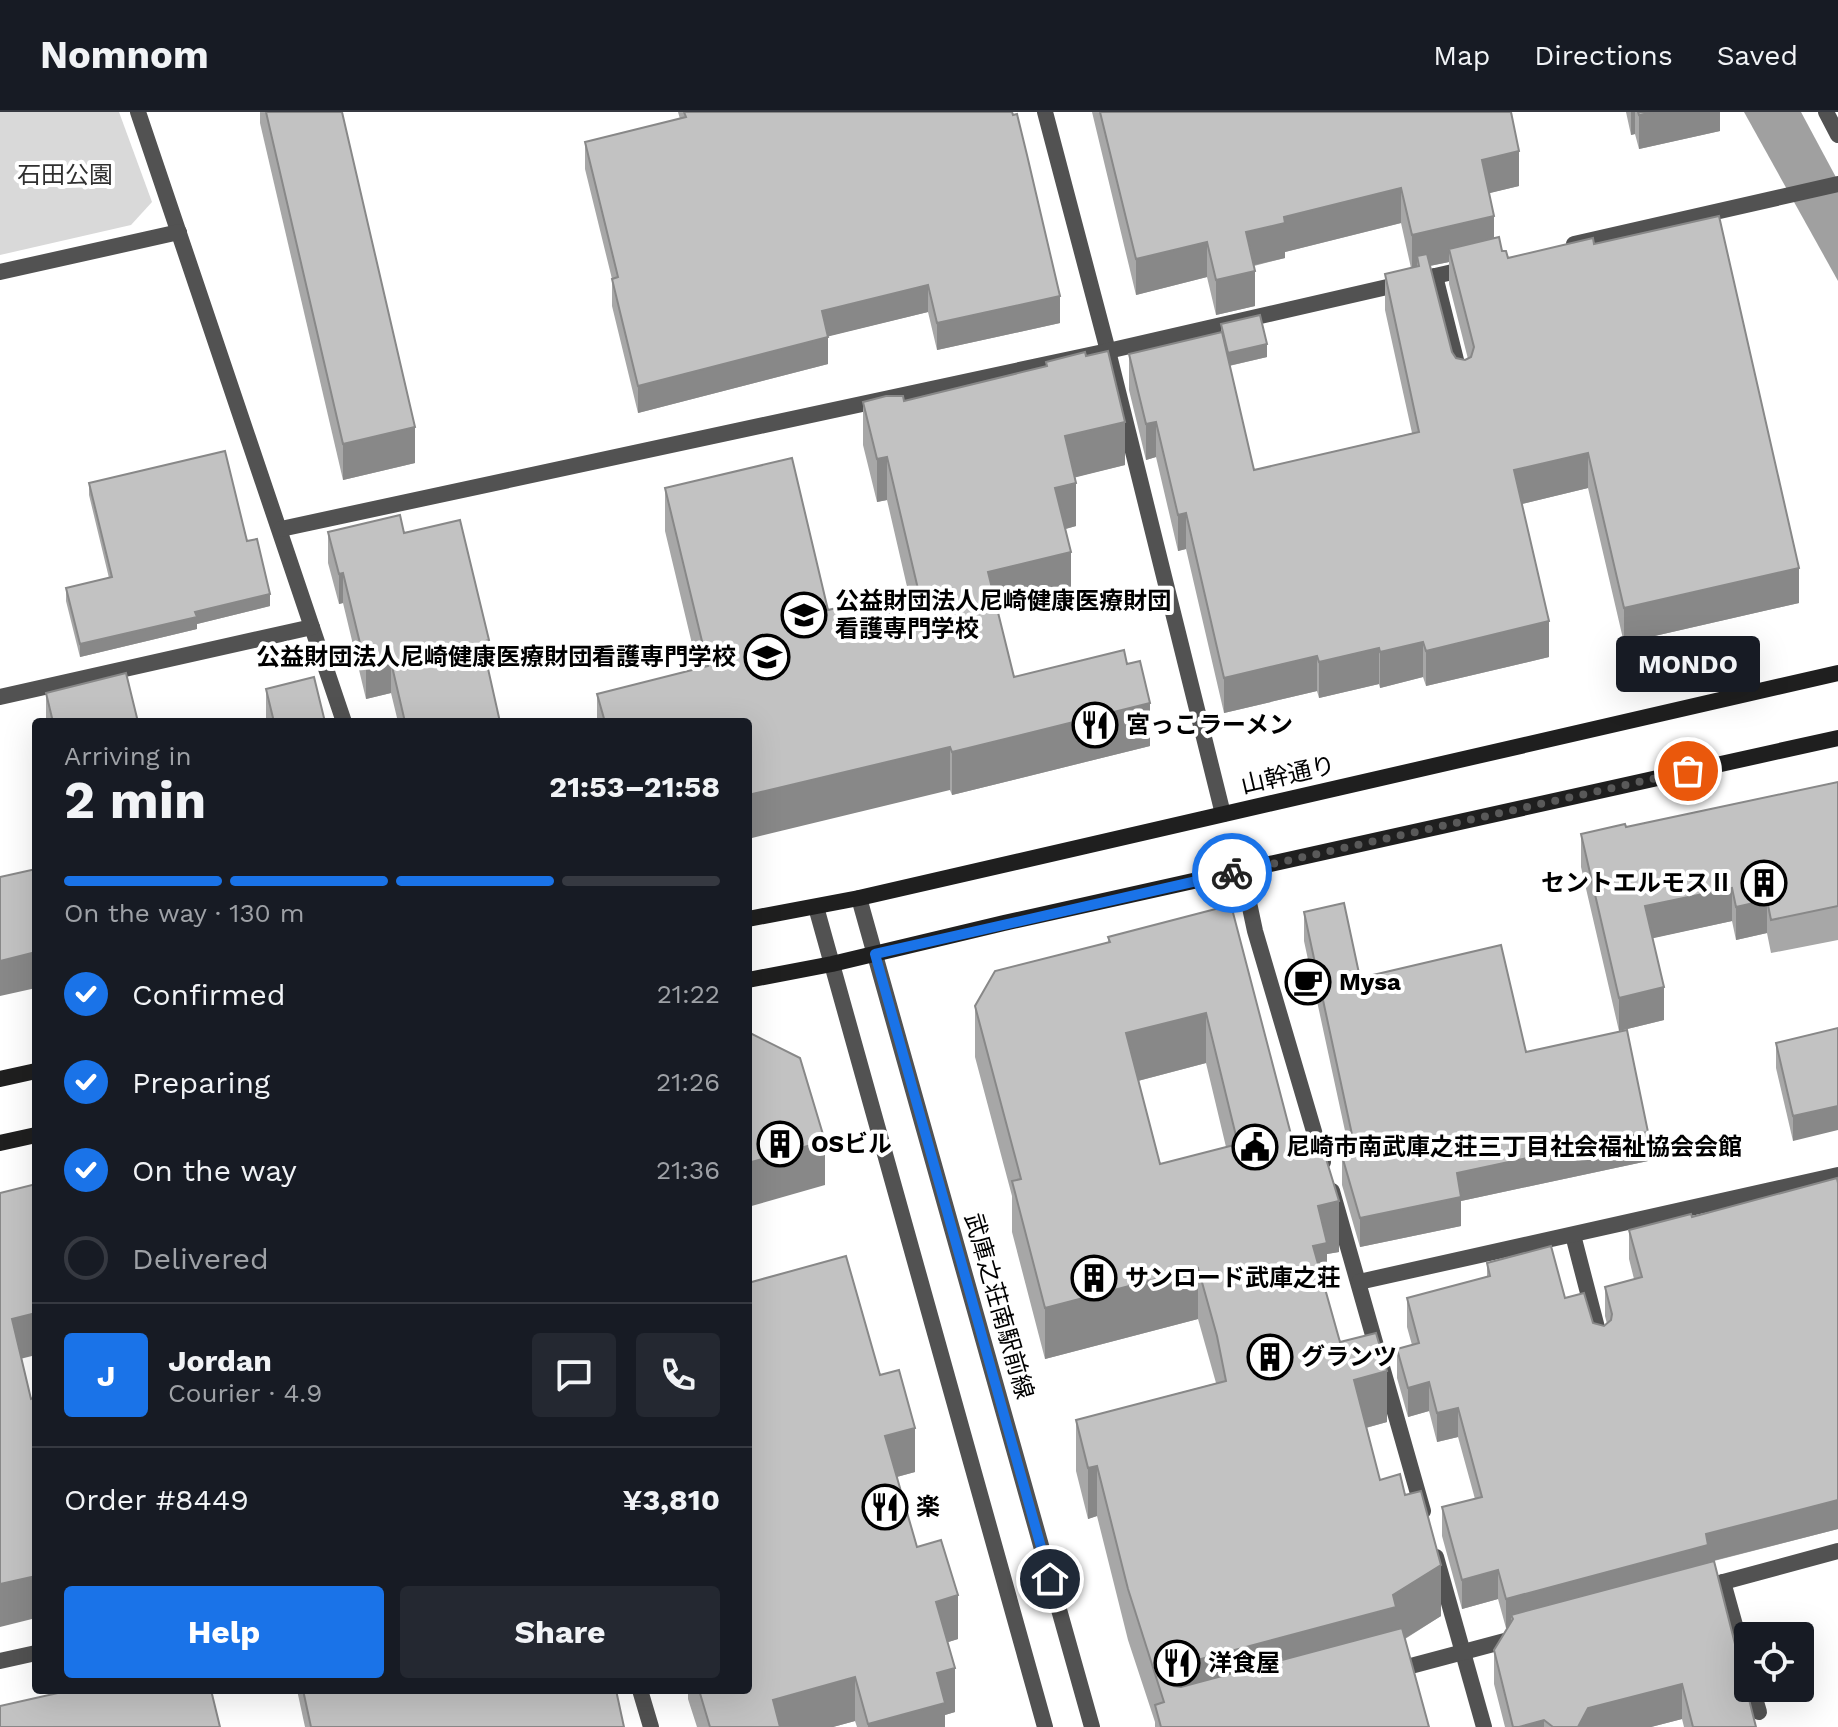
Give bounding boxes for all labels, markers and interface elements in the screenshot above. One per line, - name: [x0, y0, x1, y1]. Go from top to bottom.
- text: Nomnom: [40, 33, 209, 77]
- text: Map: [1433, 39, 1490, 72]
- text: Directions: [1534, 39, 1673, 72]
- text: Saved: [1717, 39, 1798, 72]
- park label: 石田公園: [17, 161, 113, 189]
- place label: 公益財団法人尼崎健康医療財団 看護専門学校: [835, 587, 1171, 643]
- school or university icon: 公益財団法人尼崎健康医療財団 看護専門学校: [780, 591, 828, 639]
- school or university icon: 公益財団法人尼崎健康医療財団看護専門学校: [743, 633, 791, 681]
- callout: MONDO: [1616, 635, 1760, 691]
- place label: 公益財団法人尼崎健康医療財団看護専門学校: [256, 643, 736, 671]
- text: MONDO: [1638, 649, 1738, 679]
- restaurant icon: 宮っこラーメン: [1071, 701, 1119, 749]
- place label: 宮っこラーメン: [1126, 711, 1293, 739]
- pin: [1654, 737, 1722, 805]
- text: Arriving in: [64, 741, 192, 771]
- icon: bag: [1666, 749, 1710, 793]
- street label: 山幹通り: [1238, 751, 1338, 799]
- text: 21:53–21:58: [549, 769, 720, 804]
- text: 2 min: [64, 770, 206, 831]
- courier: [1192, 833, 1272, 913]
- icon: bike: [1210, 851, 1254, 895]
- building icon: セントエルモスⅡ: [1740, 859, 1788, 907]
- place label: セントエルモスⅡ: [1541, 869, 1733, 897]
- text: On the way · 130 m: [64, 898, 304, 928]
- cafe icon: Mysa: [1284, 958, 1332, 1006]
- place label: Mysa: [1339, 968, 1401, 996]
- icon: check: [64, 972, 108, 1016]
- text: Confirmed: [132, 977, 286, 1012]
- text: 21:22: [657, 979, 720, 1009]
- icon: check: [64, 1060, 108, 1104]
- text: Preparing: [132, 1065, 270, 1100]
- text: 21:26: [656, 1067, 720, 1097]
- building icon: OSビル: [756, 1120, 804, 1168]
- public building icon: 尼崎市南武庫之荘三丁目社会福祉協会会館: [1231, 1123, 1279, 1171]
- place label: OSビル: [811, 1130, 892, 1158]
- place label: 尼崎市南武庫之荘三丁目社会福祉協会会館: [1286, 1133, 1742, 1161]
- icon: check: [64, 1148, 108, 1192]
- text: On the way: [132, 1153, 297, 1188]
- text: 21:36: [656, 1155, 720, 1185]
- street label: 武庫之荘南駅前線: [959, 1210, 1039, 1402]
- text: Delivered: [132, 1241, 269, 1276]
- building icon: サンロード武庫之荘: [1070, 1254, 1118, 1302]
- place label: サンロード武庫之荘: [1125, 1264, 1341, 1292]
- button: chat: [532, 1333, 616, 1417]
- button: phone: [636, 1333, 720, 1417]
- building icon: グランツ: [1246, 1333, 1294, 1381]
- text: Jordan: [168, 1343, 272, 1378]
- place label: グランツ: [1301, 1343, 1397, 1371]
- text: J: [97, 1358, 115, 1393]
- text: Courier · 4.9: [168, 1378, 322, 1408]
- text: Order #8449: [64, 1482, 249, 1517]
- text: ¥3,810: [622, 1482, 720, 1517]
- restaurant icon: 楽: [861, 1483, 909, 1531]
- place label: 楽: [916, 1493, 940, 1521]
- pin: [1016, 1545, 1084, 1613]
- icon: home: [1028, 1557, 1072, 1601]
- button: Help: [64, 1586, 384, 1678]
- button: Share: [400, 1586, 720, 1678]
- map controls: [1734, 1622, 1814, 1702]
- button: locate: [1734, 1622, 1814, 1702]
- restaurant icon: 洋食屋: [1153, 1639, 1201, 1687]
- place label: 洋食屋: [1208, 1649, 1280, 1677]

